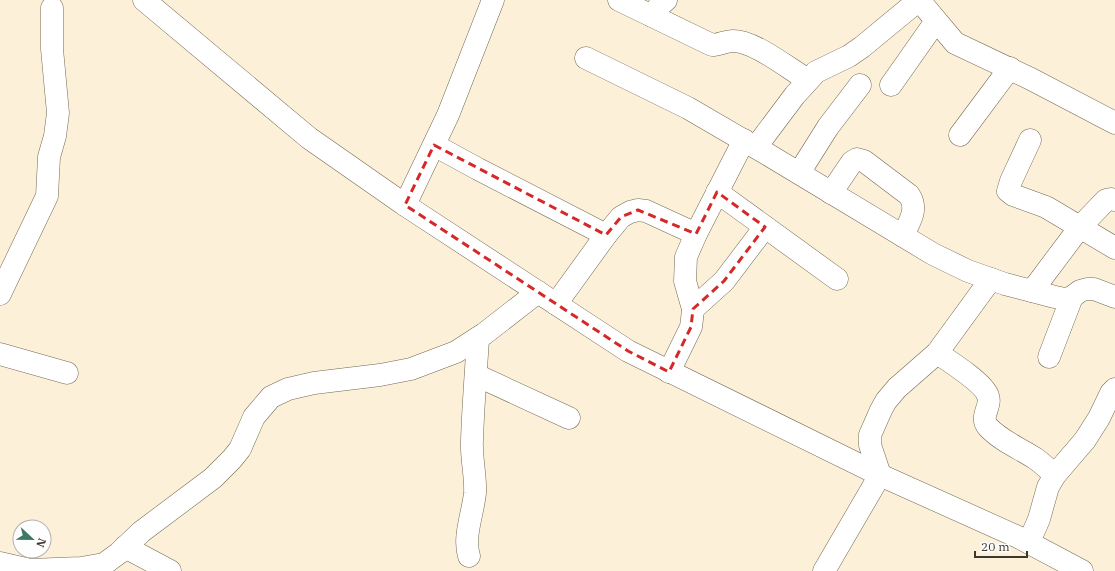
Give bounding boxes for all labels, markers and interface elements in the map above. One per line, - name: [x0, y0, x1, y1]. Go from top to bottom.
- north arrow: [12, 519, 52, 559]
- scale bar: [975, 533, 1027, 559]
- text: N: [33, 536, 49, 550]
- text: 20 m: [981, 539, 1010, 554]

